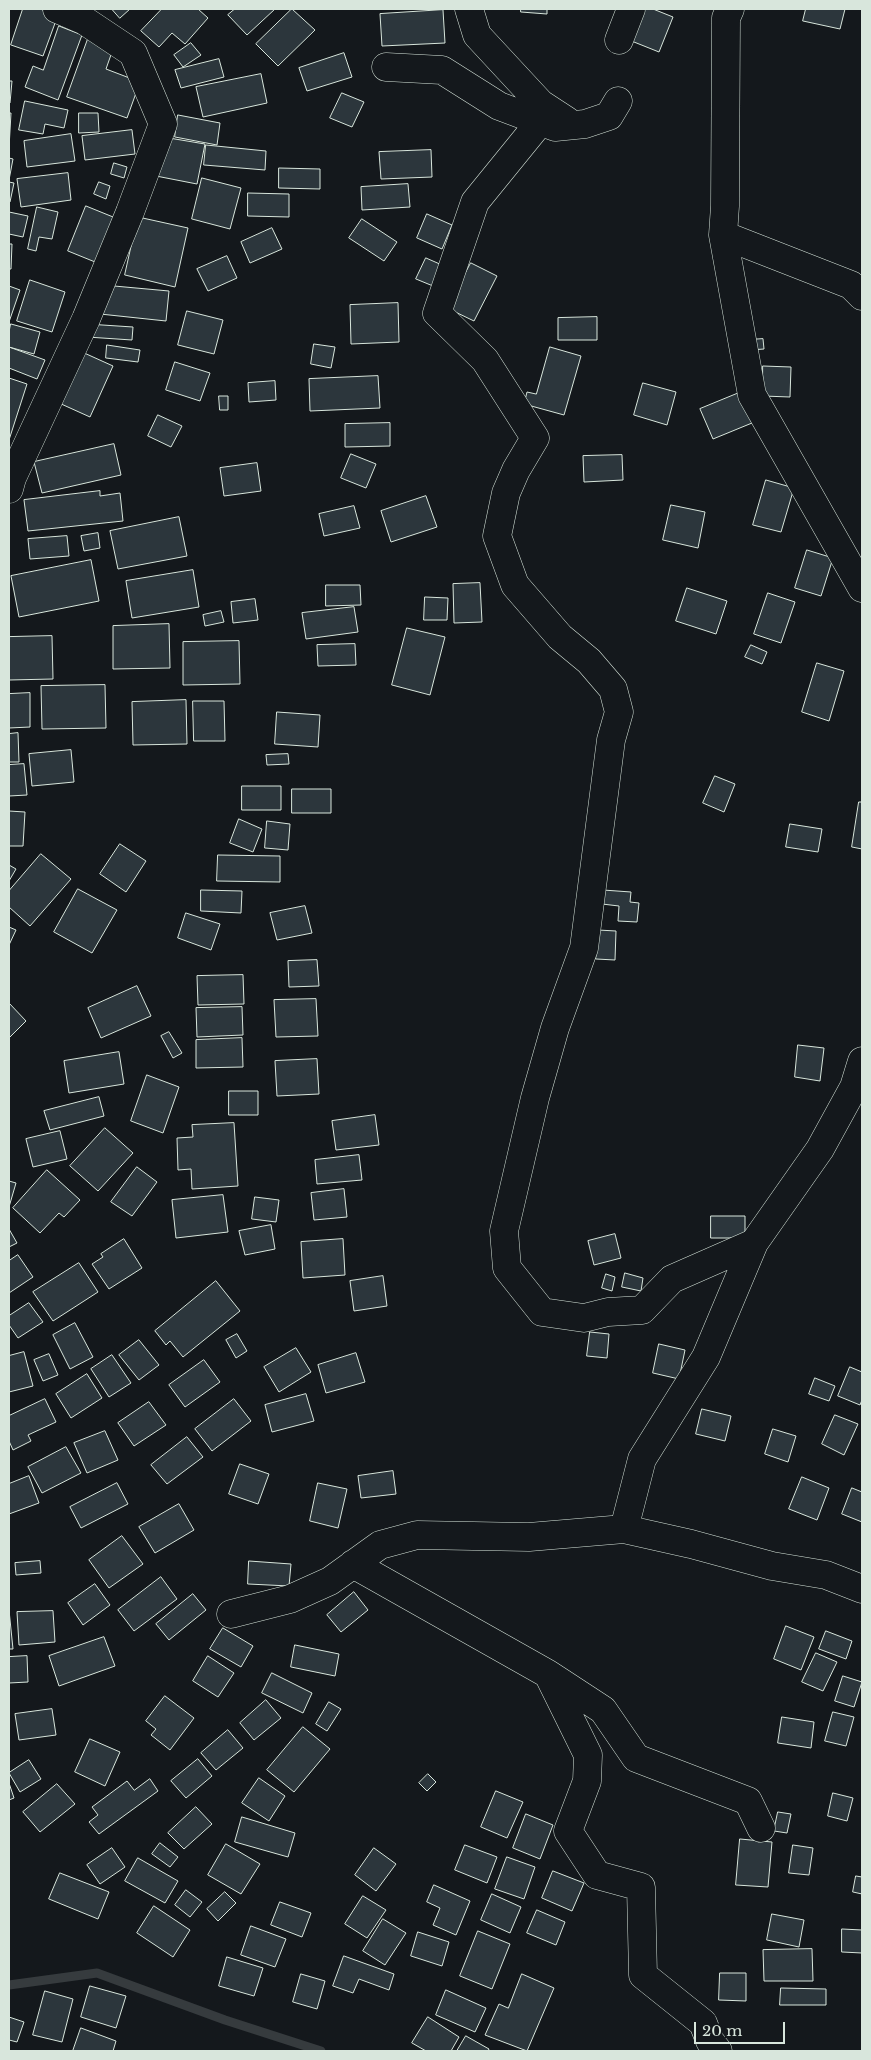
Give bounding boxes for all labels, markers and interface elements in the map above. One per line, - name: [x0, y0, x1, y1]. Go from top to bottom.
- scale bar: [696, 2012, 787, 2044]
- text: 20 m: [702, 2021, 742, 2040]

